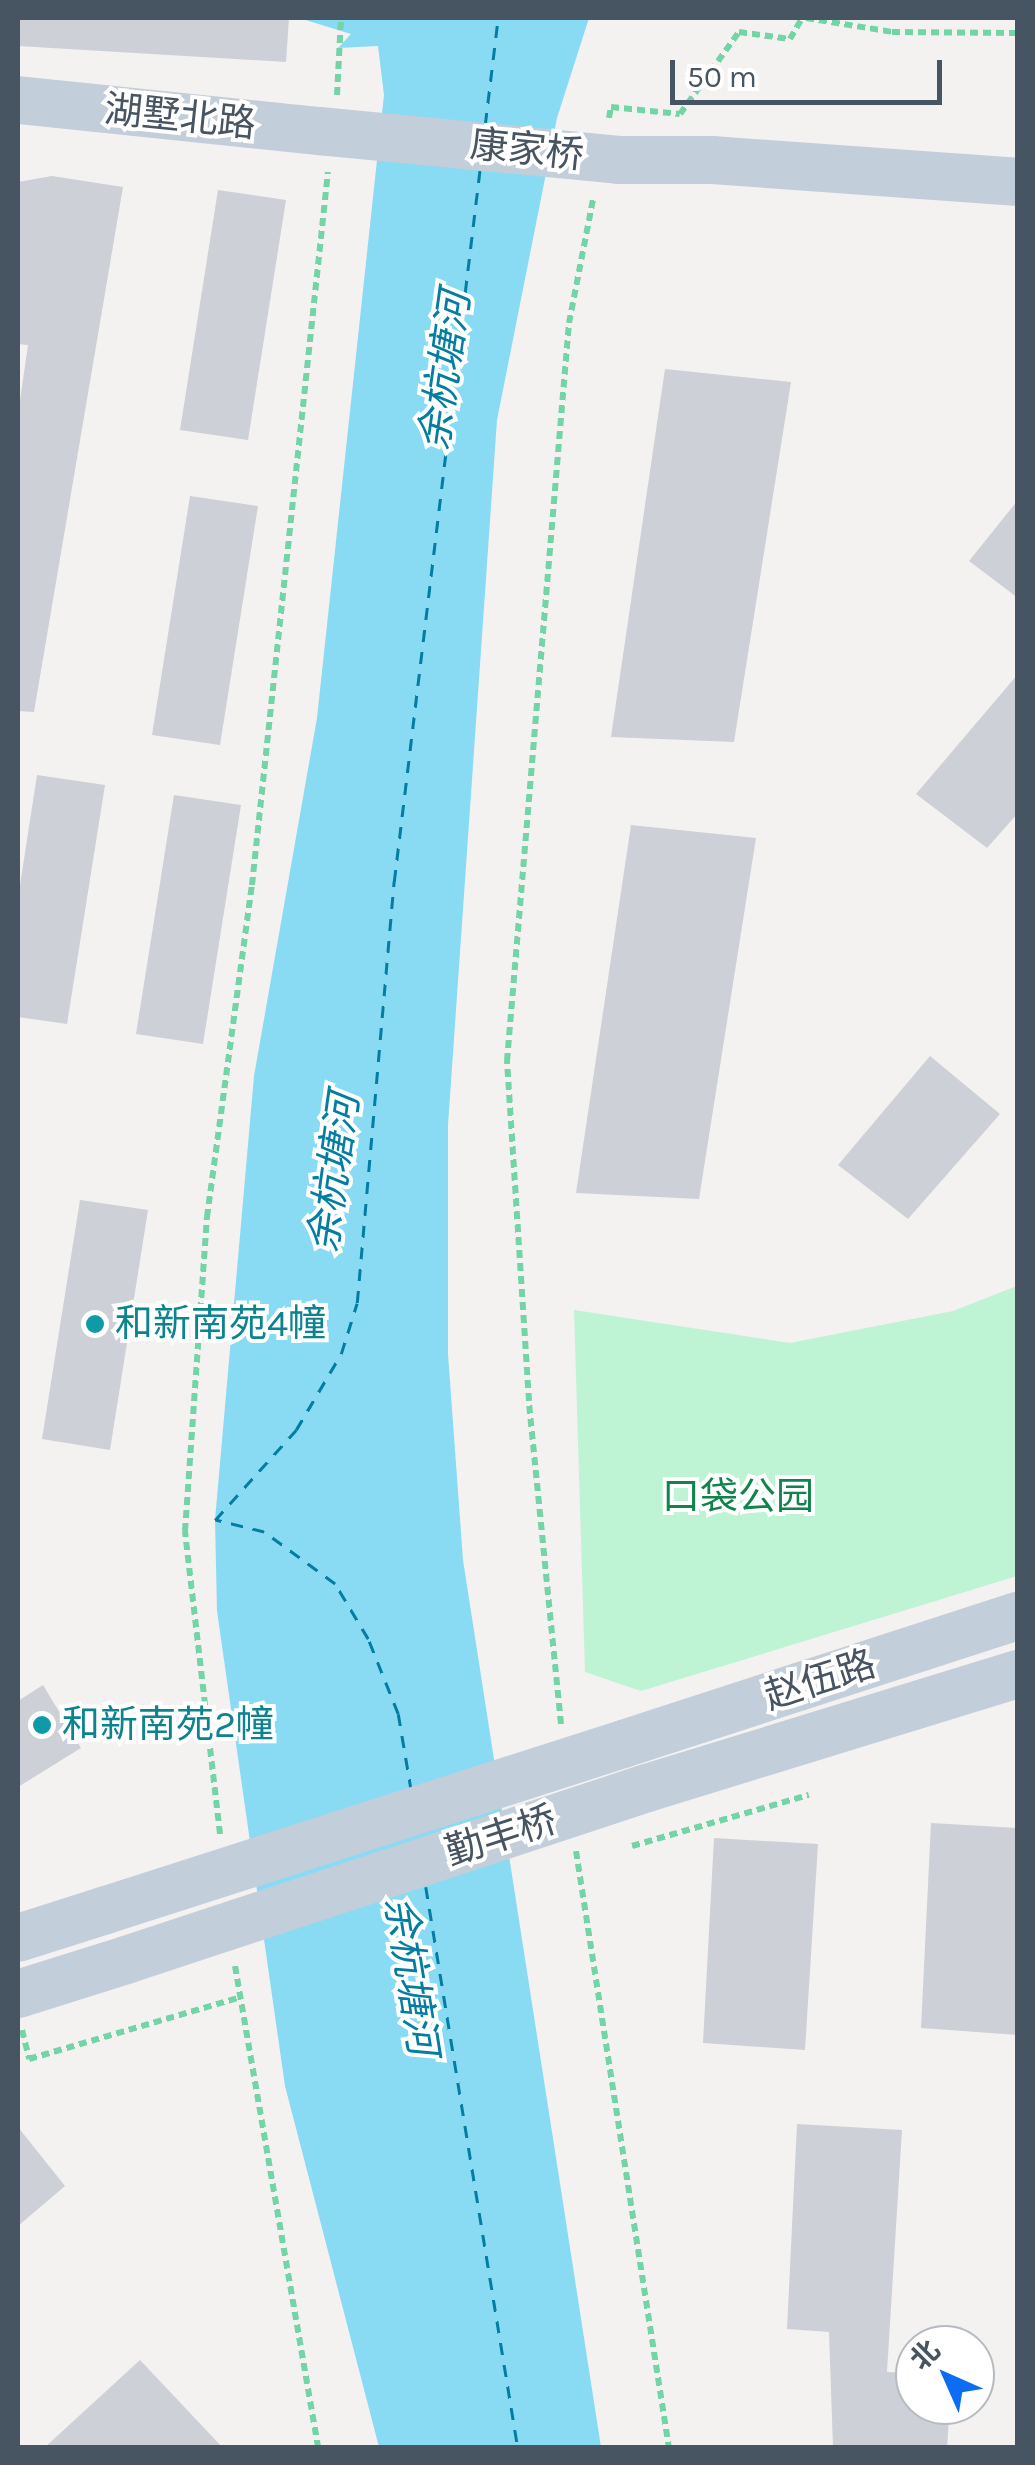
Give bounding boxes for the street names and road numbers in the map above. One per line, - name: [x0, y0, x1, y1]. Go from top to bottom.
- street label: 湖墅北路: [102, 86, 258, 148]
- street label: 康家桥: [468, 121, 586, 179]
- street label: 赵伍路: [759, 1641, 881, 1719]
- street label: 勤丰桥: [440, 1797, 562, 1875]

